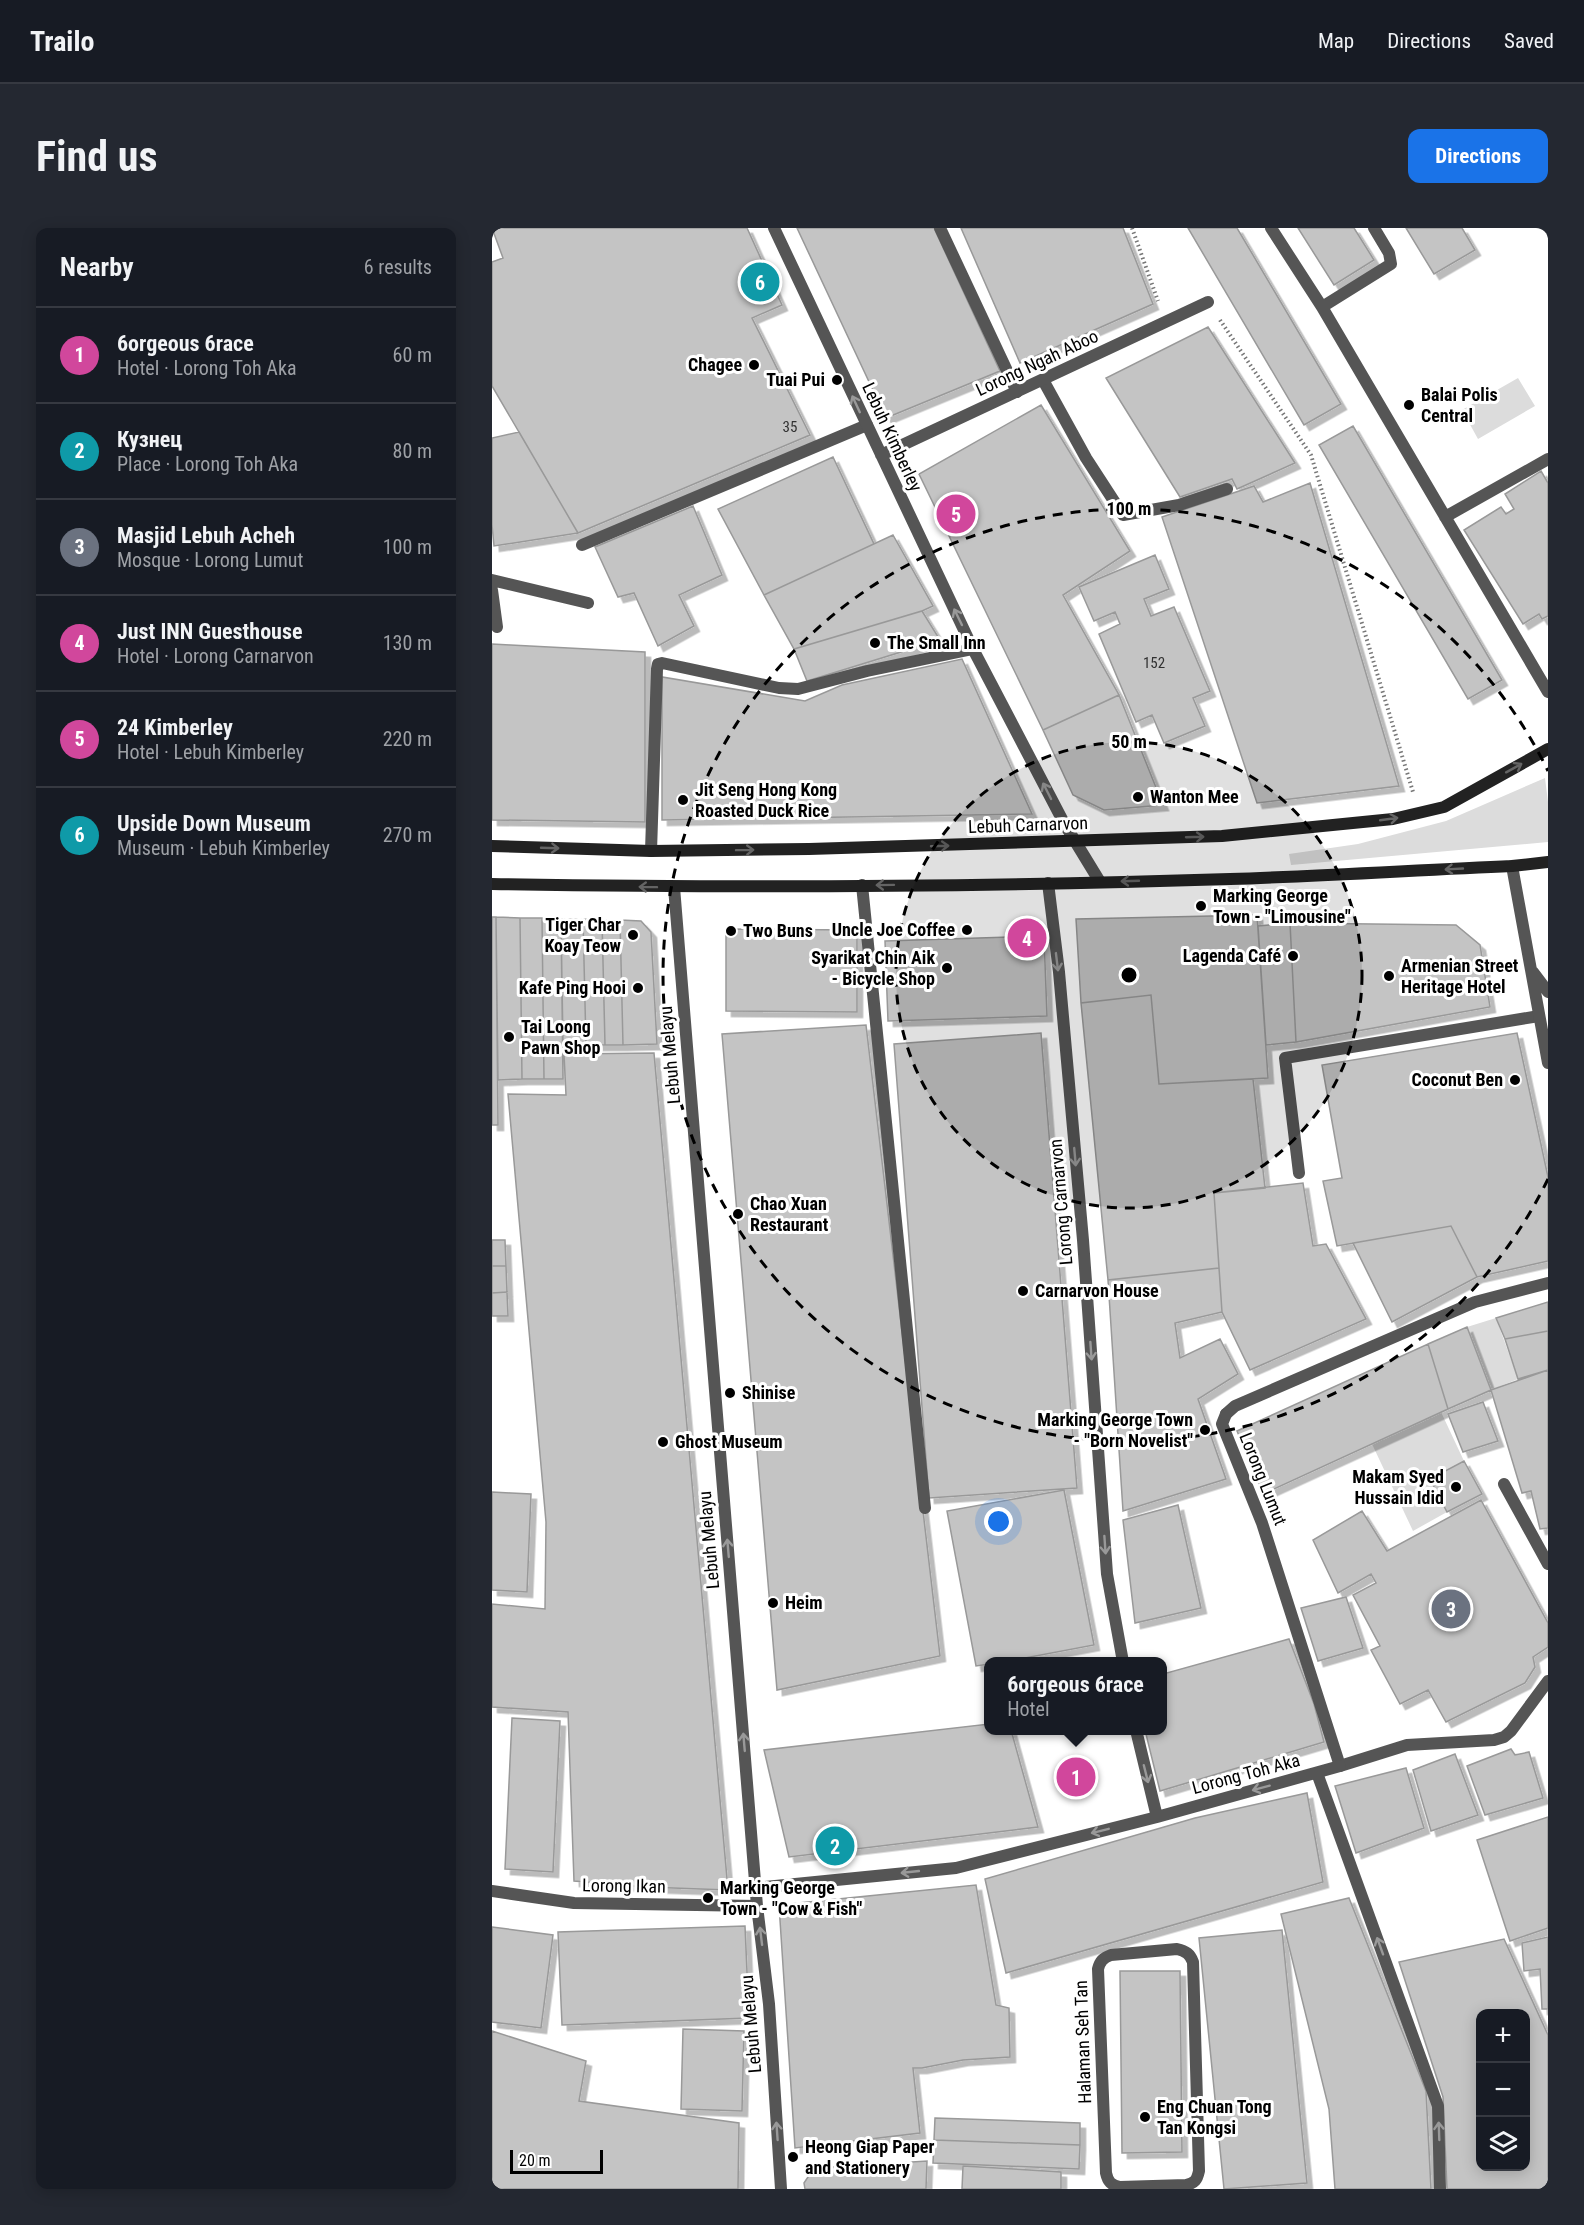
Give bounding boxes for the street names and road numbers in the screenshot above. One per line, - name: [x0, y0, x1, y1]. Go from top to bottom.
- street label: Lorong Ngah Aboo: [972, 325, 1101, 400]
- street label: Lebuh Kimberley: [858, 379, 927, 495]
- street label: Lebuh Carnarvon: [968, 812, 1088, 837]
- street label: Lebuh Melayu: [655, 1005, 684, 1105]
- street label: Lorong Carnarvon: [1045, 1138, 1076, 1266]
- street label: Lorong Lumut: [1235, 1429, 1292, 1528]
- street label: Lebuh Melayu: [694, 1490, 723, 1590]
- street label: Lorong Toh Aka: [1190, 1749, 1302, 1798]
- street label: Lorong Ikan: [582, 1874, 666, 1897]
- street label: Lebuh Melayu: [736, 1974, 765, 2074]
- street label: Halaman Seh Tan: [1070, 1980, 1095, 2104]

